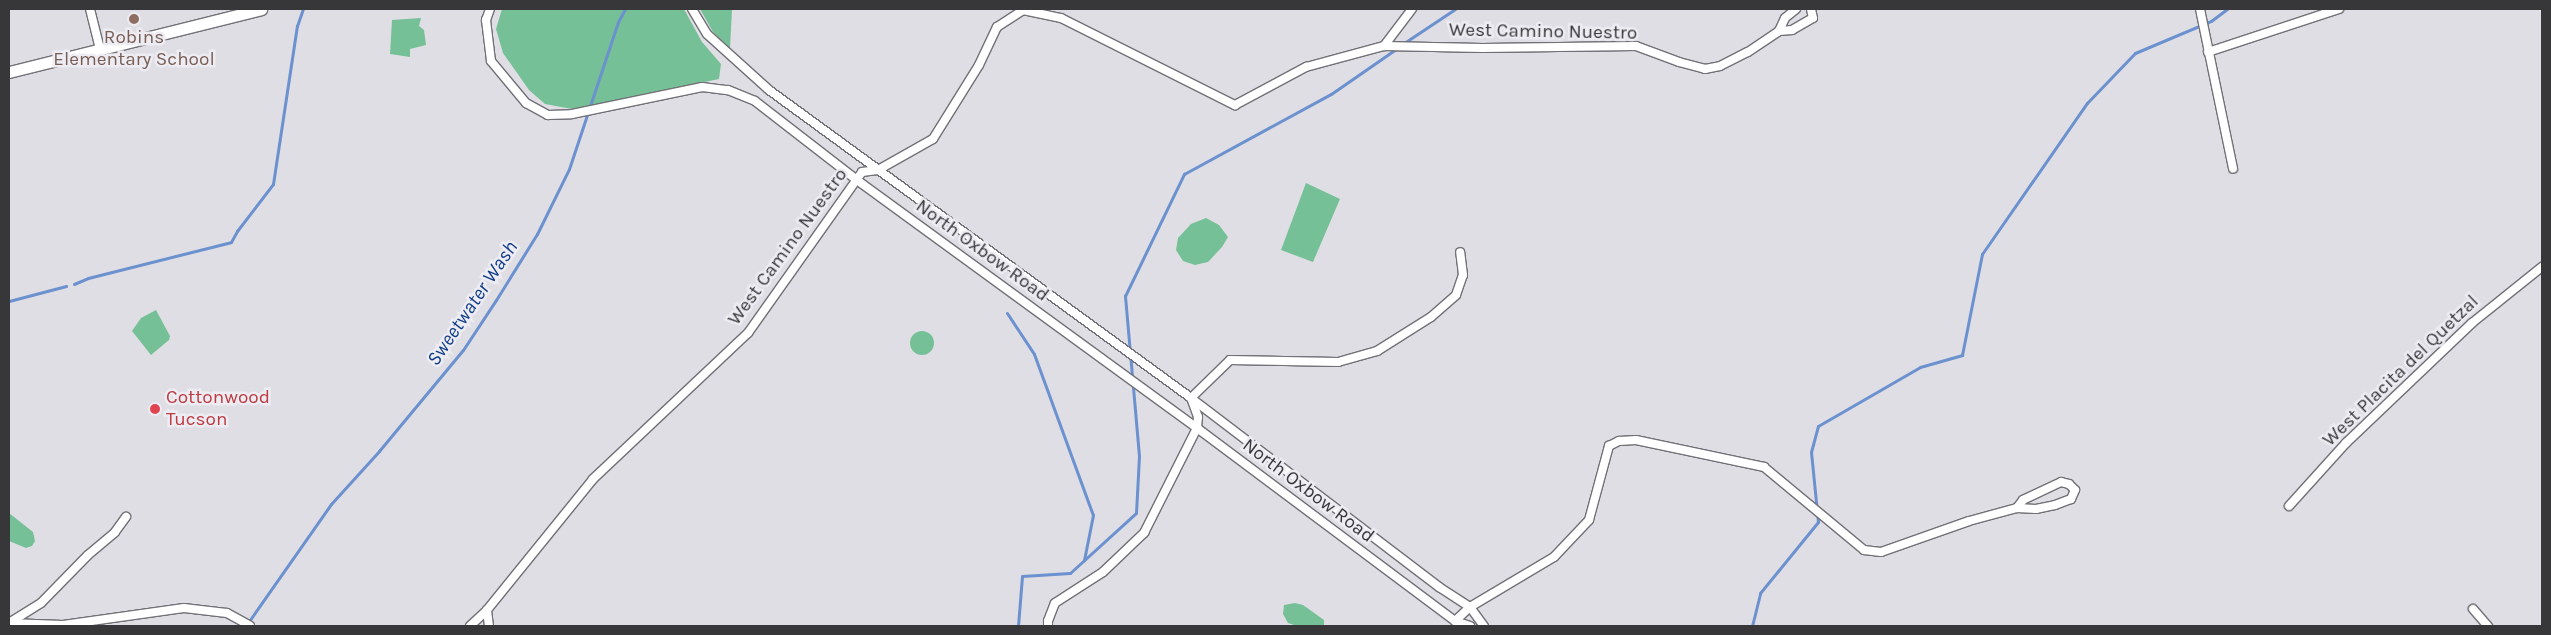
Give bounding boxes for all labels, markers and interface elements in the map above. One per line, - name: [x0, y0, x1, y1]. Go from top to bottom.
- marker: Robins Elementary School: [128, 13, 140, 25]
- street label: West Camino Nuestro: [1449, 19, 1637, 45]
- place label: Robins Elementary School: [53, 27, 215, 71]
- street label: West Camino Nuestro: [723, 164, 853, 330]
- street label: North Oxbow Road: [911, 195, 1053, 307]
- water label: Sweetwater Wash: [421, 236, 523, 370]
- street label: West Placita del Quetzal: [2318, 291, 2484, 451]
- place label: Cottonwood Tucson: [166, 387, 270, 431]
- marker: Cottonwood Tucson: [148, 402, 162, 416]
- street label: North Oxbow Road: [1238, 434, 1378, 548]

